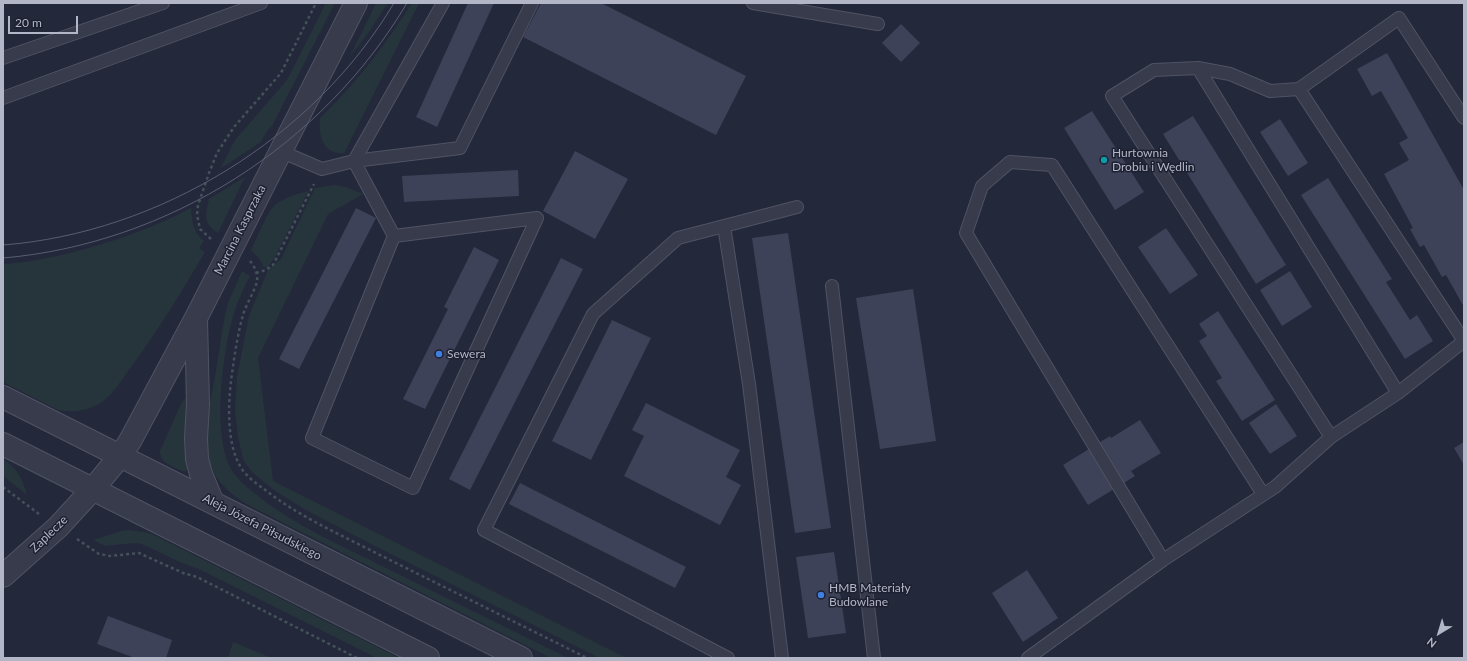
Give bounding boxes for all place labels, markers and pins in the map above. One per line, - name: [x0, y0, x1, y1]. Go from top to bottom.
- place label: Hurtownia Drobiu i Wędlin: [1112, 146, 1194, 174]
- marker: Hurtownia Drobiu i Wędlin: [1099, 155, 1109, 165]
- place label: Sewera: [447, 347, 486, 361]
- marker: Sewera: [434, 349, 444, 359]
- place label: HMB Materiały Budowlane: [829, 581, 911, 609]
- marker: HMB Materiały Budowlane: [816, 590, 826, 600]

